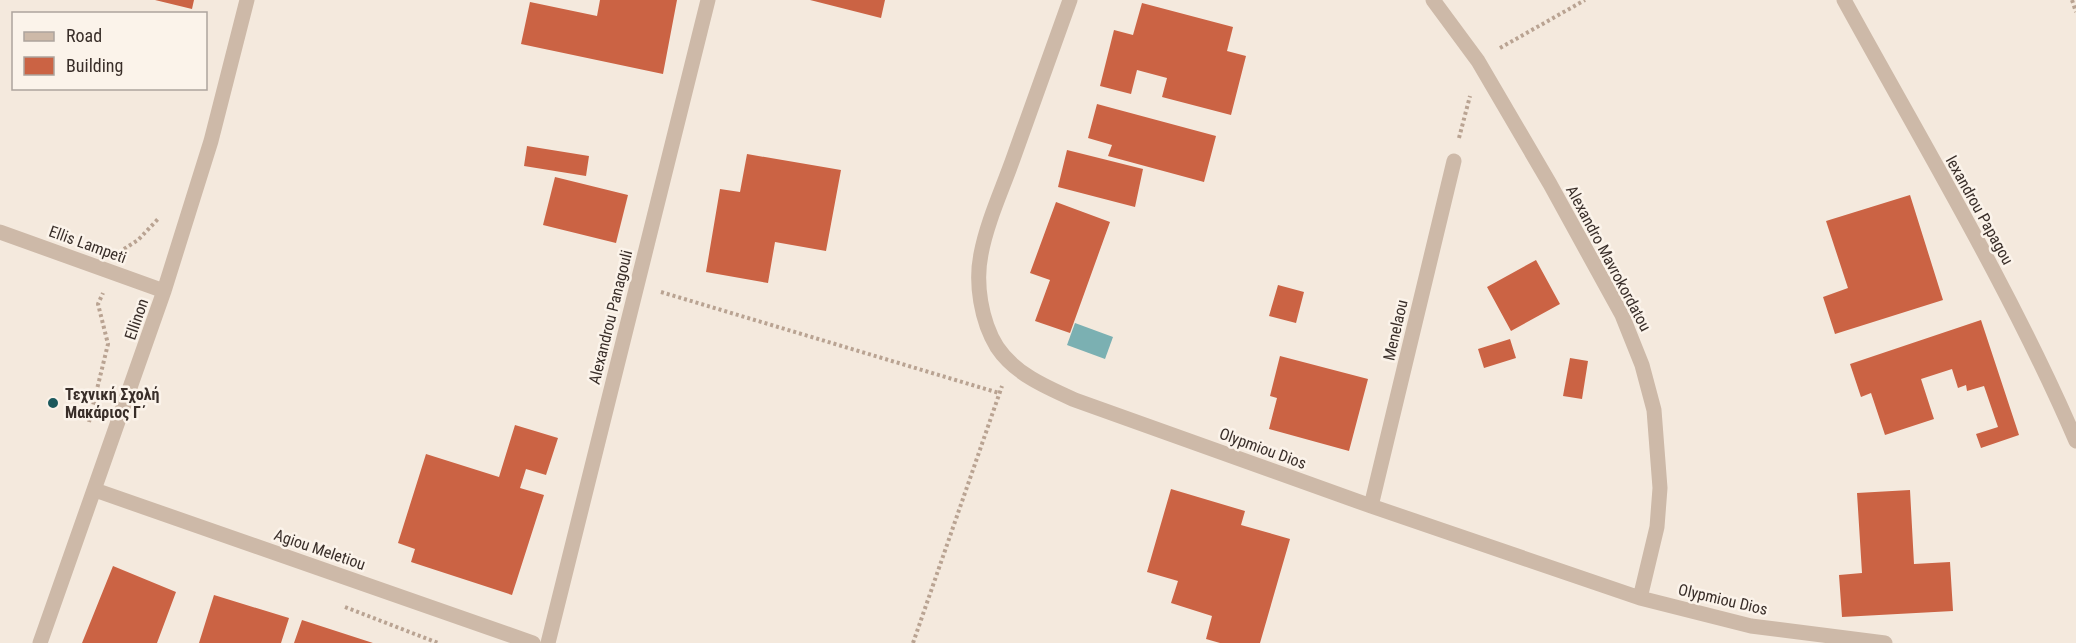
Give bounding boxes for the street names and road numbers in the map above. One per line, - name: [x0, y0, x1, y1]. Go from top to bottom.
- street label: lexandrou Papagou: [1942, 153, 2017, 268]
- street label: Alexandro Mavrokordatou: [1562, 182, 1655, 334]
- street label: Ellis Lampeti: [46, 222, 129, 267]
- street label: Alexandrou Panagouli: [585, 248, 636, 386]
- street label: Ellinon: [121, 296, 152, 342]
- street label: Menelaou: [1379, 298, 1412, 362]
- street label: Olypmiou Dios: [1217, 424, 1309, 473]
- street label: Agiou Meletiou: [272, 525, 368, 574]
- street label: Olypmiou Dios: [1676, 580, 1769, 619]

